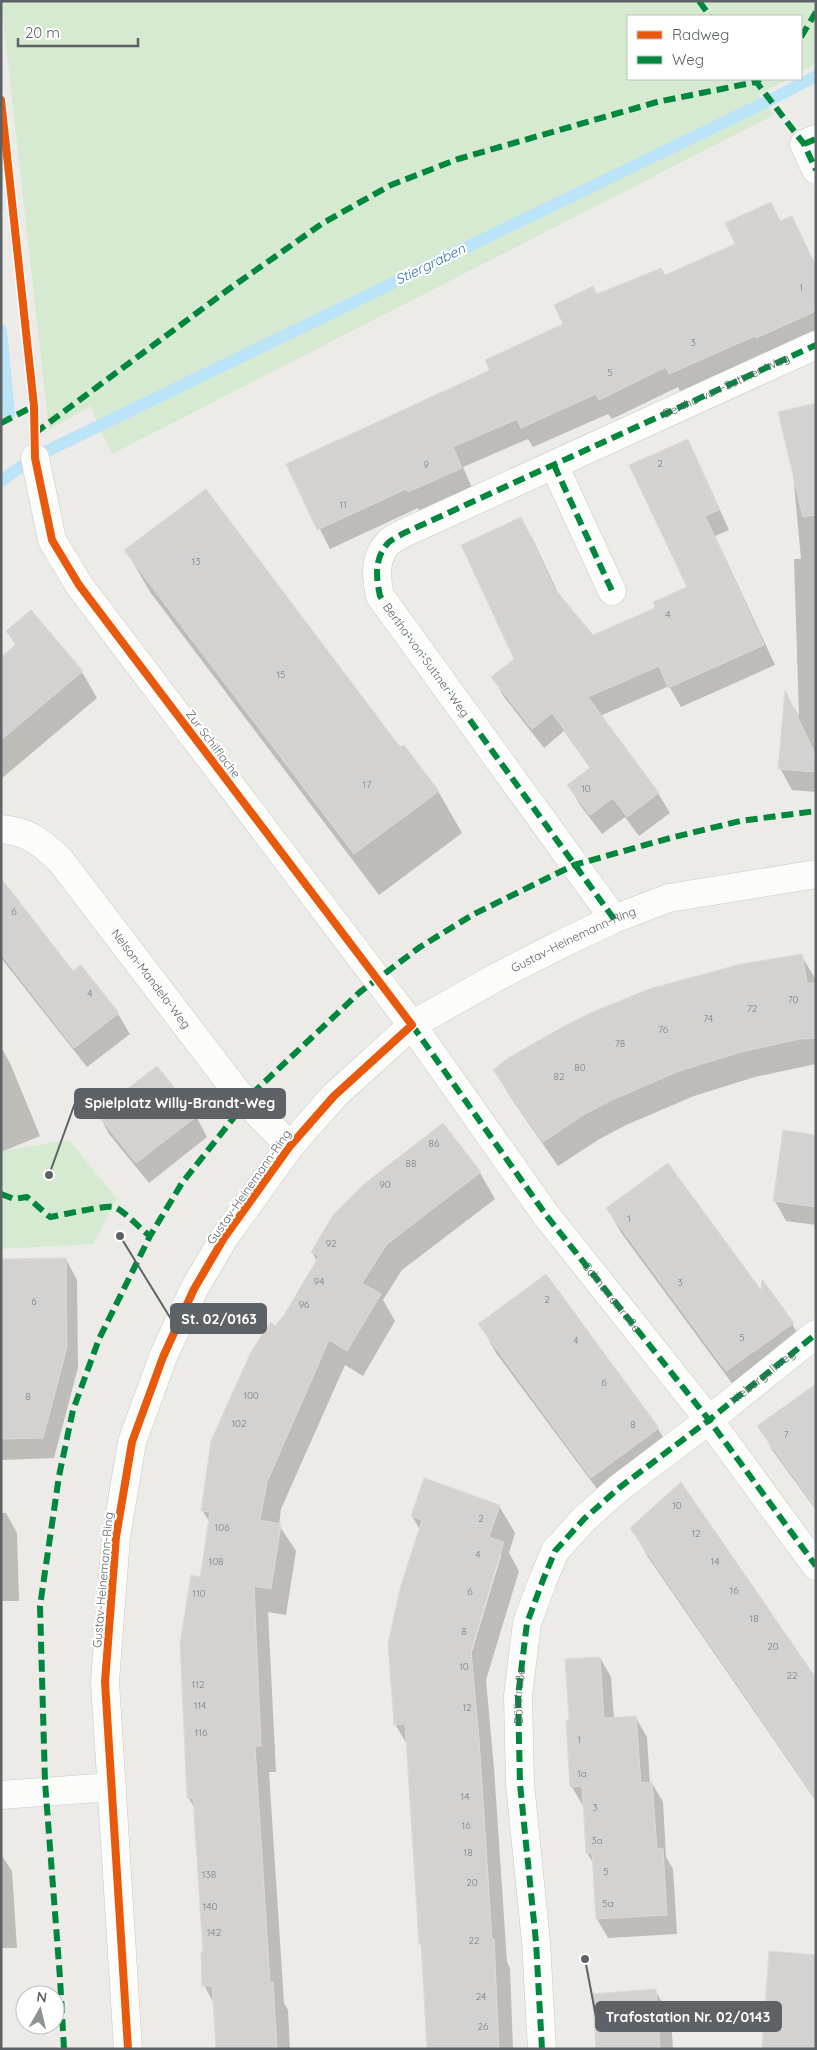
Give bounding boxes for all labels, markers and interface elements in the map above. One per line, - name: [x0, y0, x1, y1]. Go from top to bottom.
- scale bar: [18, 15, 138, 47]
- legend: [627, 15, 802, 80]
- text: 20 m: [25, 23, 60, 42]
- text: Radweg: [672, 25, 729, 44]
- text: Weg: [672, 50, 704, 69]
- water label: Stiergraben: [392, 239, 469, 289]
- house number: 1: [799, 281, 803, 294]
- house number: 3: [690, 336, 696, 349]
- street label: Bertha-von-Suttner-Weg: [660, 350, 792, 421]
- house number: 5: [607, 366, 613, 379]
- house number: 2: [657, 457, 663, 470]
- house number: 9: [423, 458, 429, 471]
- house number: 11: [339, 498, 347, 511]
- house number: 13: [192, 555, 200, 568]
- street label: Bertha-von-Suttner-Weg: [380, 600, 473, 720]
- house number: 4: [665, 608, 671, 621]
- house number: 15: [276, 668, 286, 681]
- street label: Zur Schilflache: [183, 707, 244, 781]
- house number: 17: [363, 778, 371, 791]
- house number: 10: [581, 782, 591, 795]
- street label: Gustav-Heinemann-Ring: [508, 903, 638, 975]
- house number: 6: [11, 905, 17, 918]
- street label: Nelson-Mandela-Weg: [108, 926, 194, 1032]
- house number: 4: [87, 987, 93, 1000]
- house number: 70: [787, 993, 799, 1006]
- house number: 72: [747, 1002, 758, 1015]
- house number: 74: [703, 1012, 713, 1025]
- house number: 76: [658, 1023, 669, 1036]
- house number: 78: [615, 1037, 625, 1050]
- house number: 80: [574, 1061, 586, 1074]
- house number: 82: [554, 1070, 565, 1083]
- callout: Spielplatz Willy-Brandt-Weg: [75, 1089, 285, 1118]
- text: Spielplatz Willy-Brandt-Weg: [85, 1094, 275, 1112]
- street label: Gustav-Heinemann-Ring: [203, 1126, 294, 1247]
- house number: 86: [429, 1137, 440, 1150]
- house number: 88: [406, 1157, 416, 1170]
- house number: 90: [379, 1178, 391, 1191]
- house number: 1: [627, 1212, 631, 1225]
- house number: 92: [325, 1237, 337, 1250]
- street label: Schnurrestraße: [580, 1259, 644, 1335]
- house number: 94: [314, 1275, 324, 1288]
- house number: 3: [677, 1276, 683, 1289]
- house number: 2: [544, 1293, 550, 1306]
- house number: 6: [31, 1295, 37, 1308]
- house number: 96: [299, 1298, 310, 1311]
- callout: St. 02/0163: [171, 1304, 266, 1333]
- text: St. 02/0163: [181, 1310, 257, 1328]
- house number: 5: [739, 1331, 745, 1344]
- house number: 4: [573, 1334, 579, 1347]
- street label: Niebergallweg: [726, 1346, 798, 1408]
- house number: 6: [601, 1376, 607, 1389]
- house number: 100: [243, 1389, 259, 1402]
- house number: 8: [25, 1390, 31, 1403]
- house number: 102: [231, 1417, 247, 1430]
- house number: 8: [630, 1418, 636, 1431]
- house number: 7: [783, 1428, 789, 1441]
- house number: 10: [672, 1499, 682, 1512]
- street label: Gustav-Heinemann-Ring: [89, 1511, 116, 1649]
- house number: 2: [478, 1512, 484, 1525]
- house number: 106: [214, 1521, 230, 1534]
- house number: 12: [691, 1527, 701, 1540]
- house number: 4: [475, 1548, 481, 1561]
- house number: 108: [208, 1555, 224, 1568]
- house number: 14: [711, 1555, 719, 1568]
- house number: 16: [729, 1584, 739, 1597]
- house number: 6: [467, 1585, 473, 1598]
- house number: 110: [192, 1587, 206, 1600]
- house number: 18: [749, 1612, 759, 1625]
- house number: 8: [461, 1625, 467, 1638]
- house number: 20: [767, 1640, 779, 1653]
- house number: 10: [459, 1660, 469, 1673]
- street label: Böllstraße: [510, 1667, 528, 1724]
- house number: 22: [786, 1669, 798, 1682]
- house number: 112: [192, 1678, 205, 1691]
- house number: 114: [194, 1699, 206, 1712]
- house number: 12: [462, 1701, 472, 1714]
- house number: 116: [195, 1726, 208, 1739]
- house number: 1: [577, 1733, 581, 1746]
- house number: 1a: [577, 1767, 587, 1780]
- house number: 14: [461, 1790, 469, 1803]
- house number: 3: [592, 1801, 598, 1814]
- house number: 16: [461, 1819, 471, 1832]
- house number: 3a: [591, 1834, 603, 1847]
- house number: 18: [463, 1846, 473, 1859]
- house number: 5: [603, 1865, 609, 1878]
- house number: 138: [202, 1868, 216, 1881]
- house number: 20: [466, 1876, 478, 1889]
- house number: 5a: [602, 1897, 614, 1910]
- house number: 140: [203, 1900, 217, 1913]
- house number: 142: [207, 1926, 222, 1939]
- house number: 22: [468, 1934, 480, 1947]
- north arrow: [15, 1985, 65, 2035]
- text: N: [35, 1987, 48, 2007]
- house number: 24: [476, 1990, 486, 2003]
- callout: Trafostation Nr. 02/0143: [596, 2002, 781, 2031]
- text: Trafostation Nr. 02/0143: [606, 2008, 770, 2026]
- house number: 26: [478, 2020, 489, 2033]

